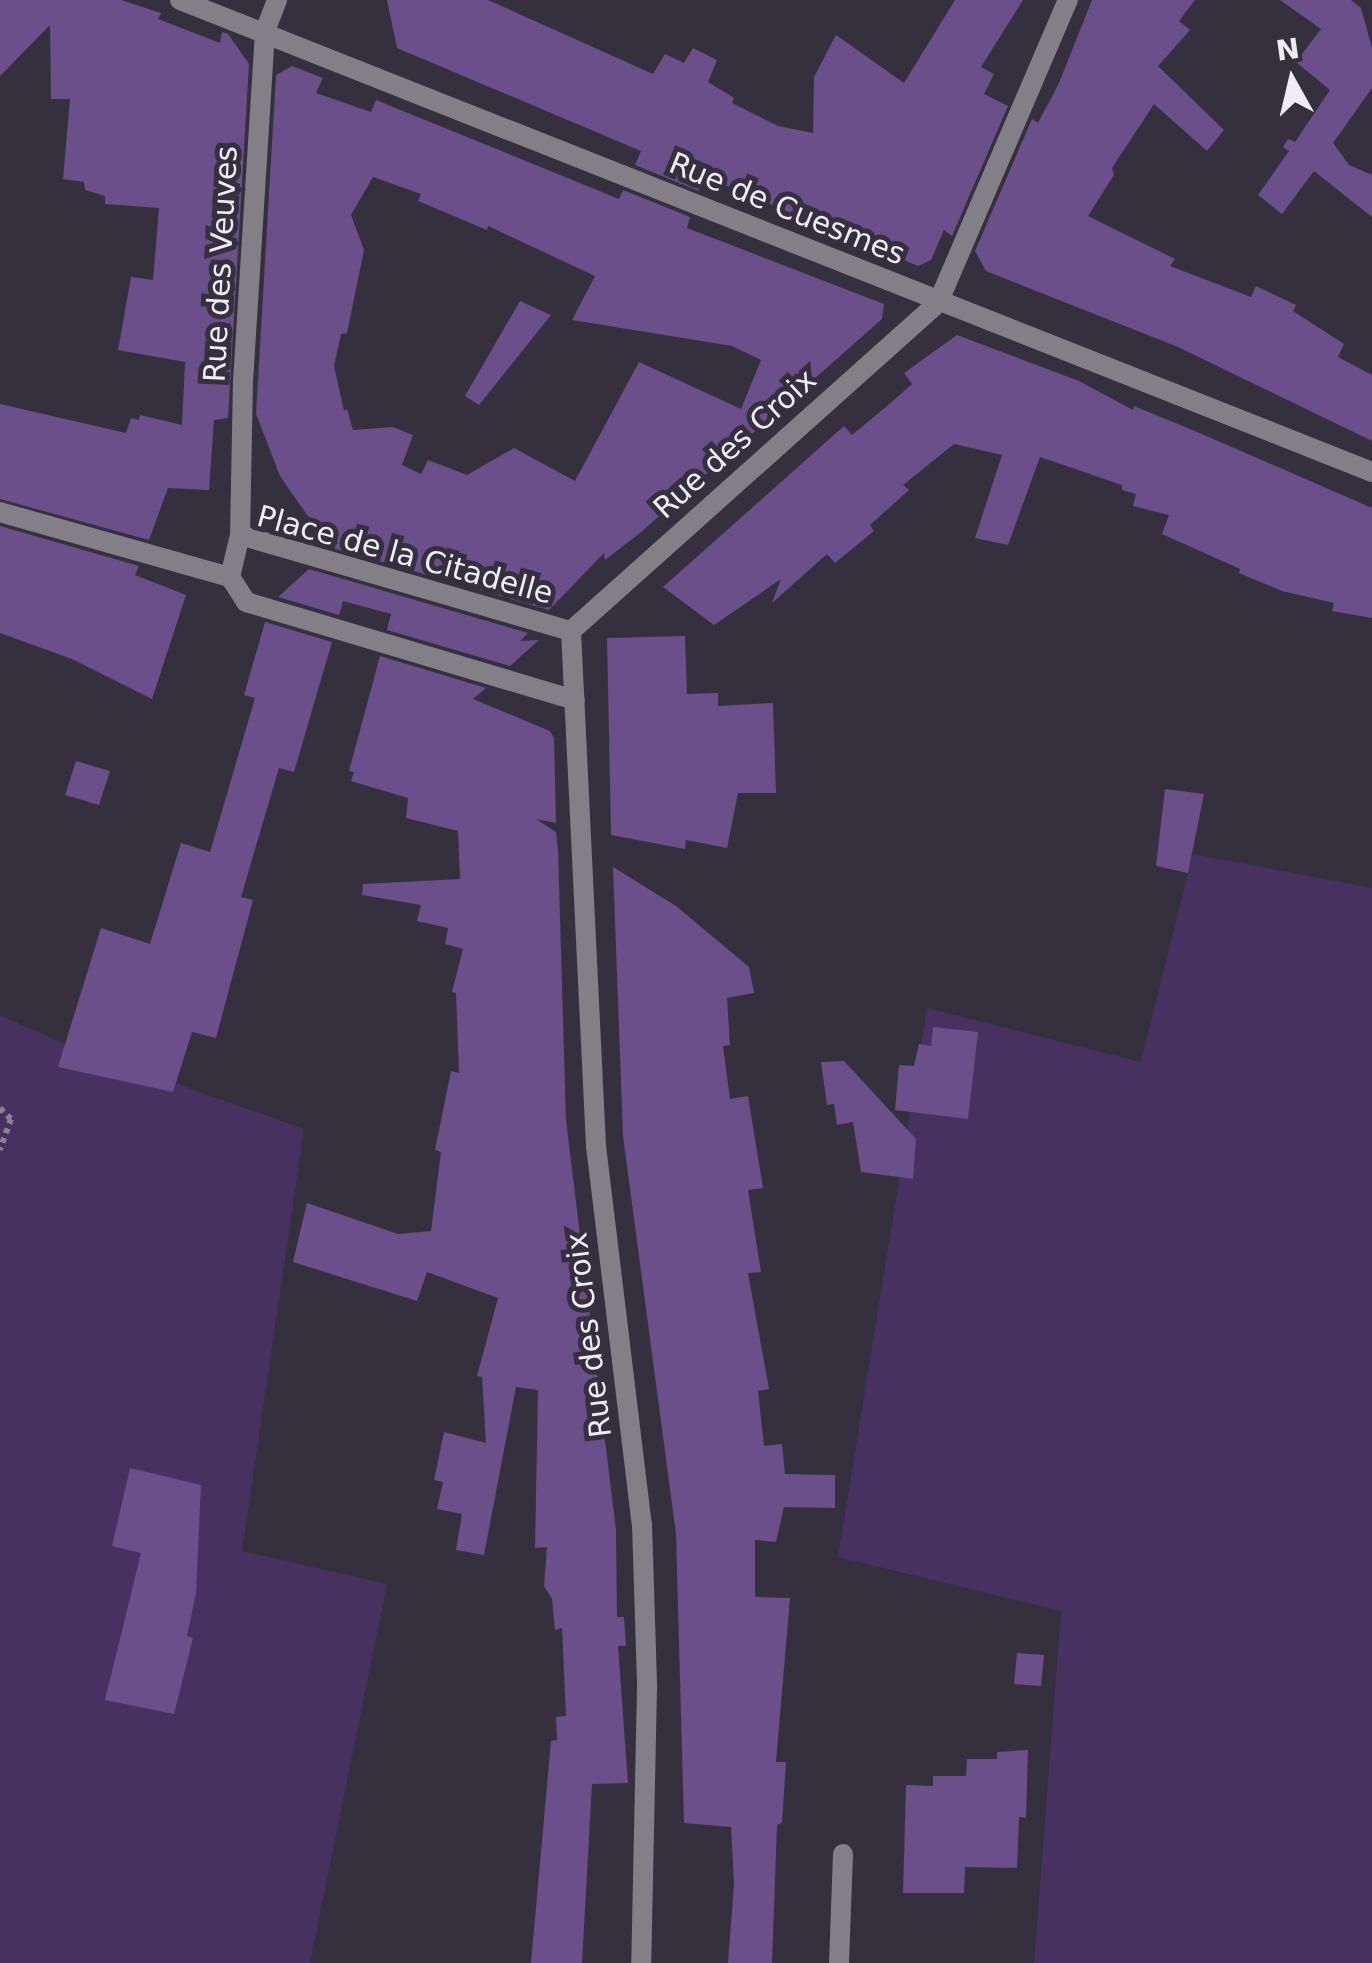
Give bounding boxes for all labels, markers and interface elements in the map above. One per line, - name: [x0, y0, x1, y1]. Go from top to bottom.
- north arrow: [1242, 30, 1342, 130]
- text: N: [1274, 32, 1302, 68]
- street label: Rue des Veuves: [197, 145, 245, 383]
- street label: Rue de Cuesmes: [664, 145, 910, 273]
- street label: Rue des Croix: [646, 362, 824, 526]
- street label: Place de la Citadelle: [253, 498, 557, 612]
- street label: Rue des Croix: [559, 1230, 619, 1440]

